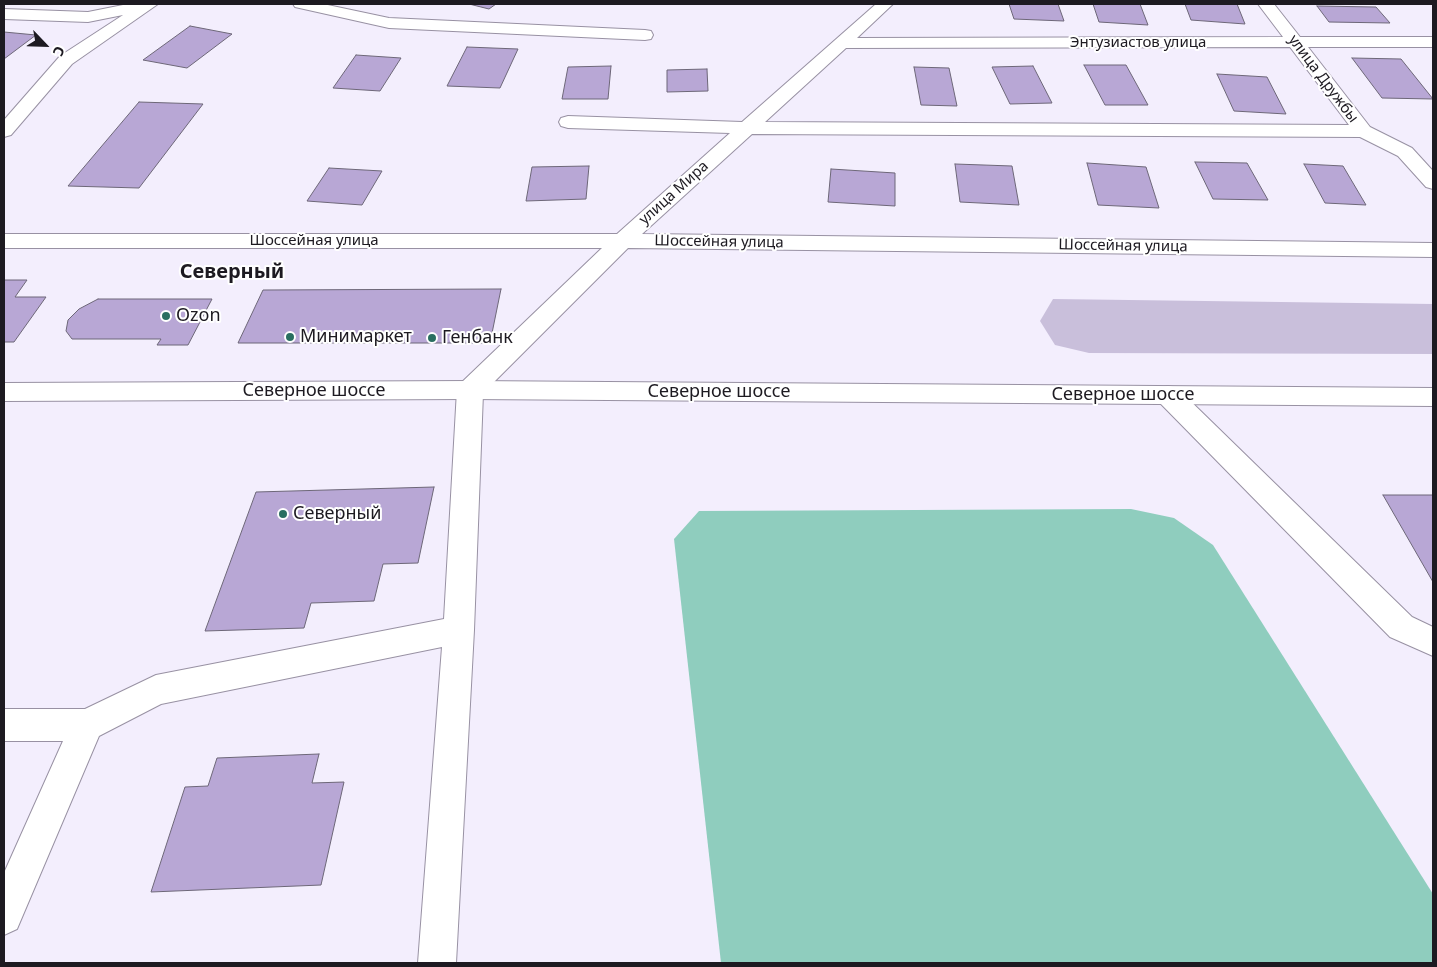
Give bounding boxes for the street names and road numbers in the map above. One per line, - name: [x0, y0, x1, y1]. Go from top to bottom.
- street label: улица Дружбы: [1284, 31, 1362, 127]
- street label: Энтузиастов улица: [1070, 34, 1206, 52]
- street label: улица Мира: [636, 157, 712, 229]
- street label: Шоссейная улица: [249, 232, 379, 250]
- street label: Шоссейная улица: [654, 232, 784, 252]
- street label: Шоссейная улица: [1058, 236, 1188, 256]
- street label: Северное шоссе: [243, 380, 385, 402]
- street label: Северное шоссе: [648, 381, 790, 403]
- street label: Северное шоссе: [1052, 384, 1194, 406]

